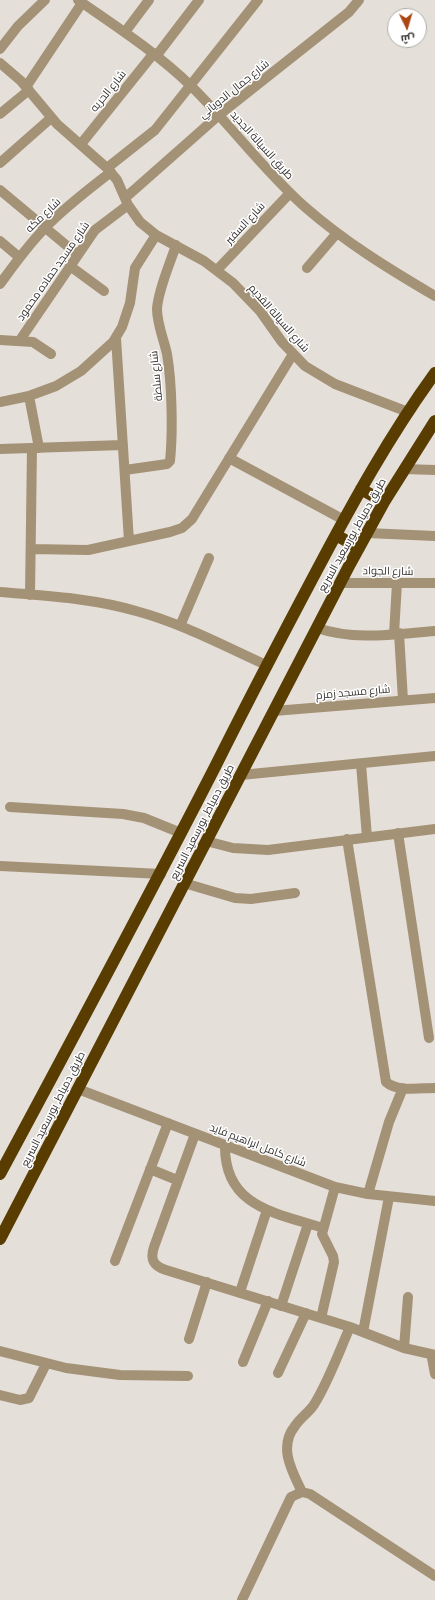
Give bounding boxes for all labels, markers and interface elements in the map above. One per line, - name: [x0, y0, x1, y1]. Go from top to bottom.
- north arrow: [387, 8, 427, 48]
- text: ش: [400, 32, 416, 47]
- street label: شارع جمال الدوياني: [196, 57, 272, 121]
- street label: شارع الحريه: [87, 68, 129, 114]
- street label: طريق السيالة الجديد: [228, 108, 296, 182]
- street label: شارع مكه: [23, 195, 63, 235]
- street label: شارع السفير: [222, 199, 268, 247]
- street label: شارع مسجد حماده محمود: [14, 219, 92, 323]
- street label: شارع السيالة القديم: [246, 281, 312, 355]
- street label: شارع سلطة: [147, 350, 165, 402]
- street label: طريق دمياط, بورسعيد السريع: [315, 476, 389, 594]
- street label: شارع الجواد: [363, 564, 413, 578]
- street label: شارع مسجد زمزم: [315, 682, 391, 702]
- street label: طريق دمياط, بورسعيد السريع: [167, 762, 237, 882]
- street label: طريق دمياط, بورسعيد السريع: [18, 1049, 88, 1169]
- street label: شارع كامل ابراهيم فايد: [208, 1120, 308, 1170]

